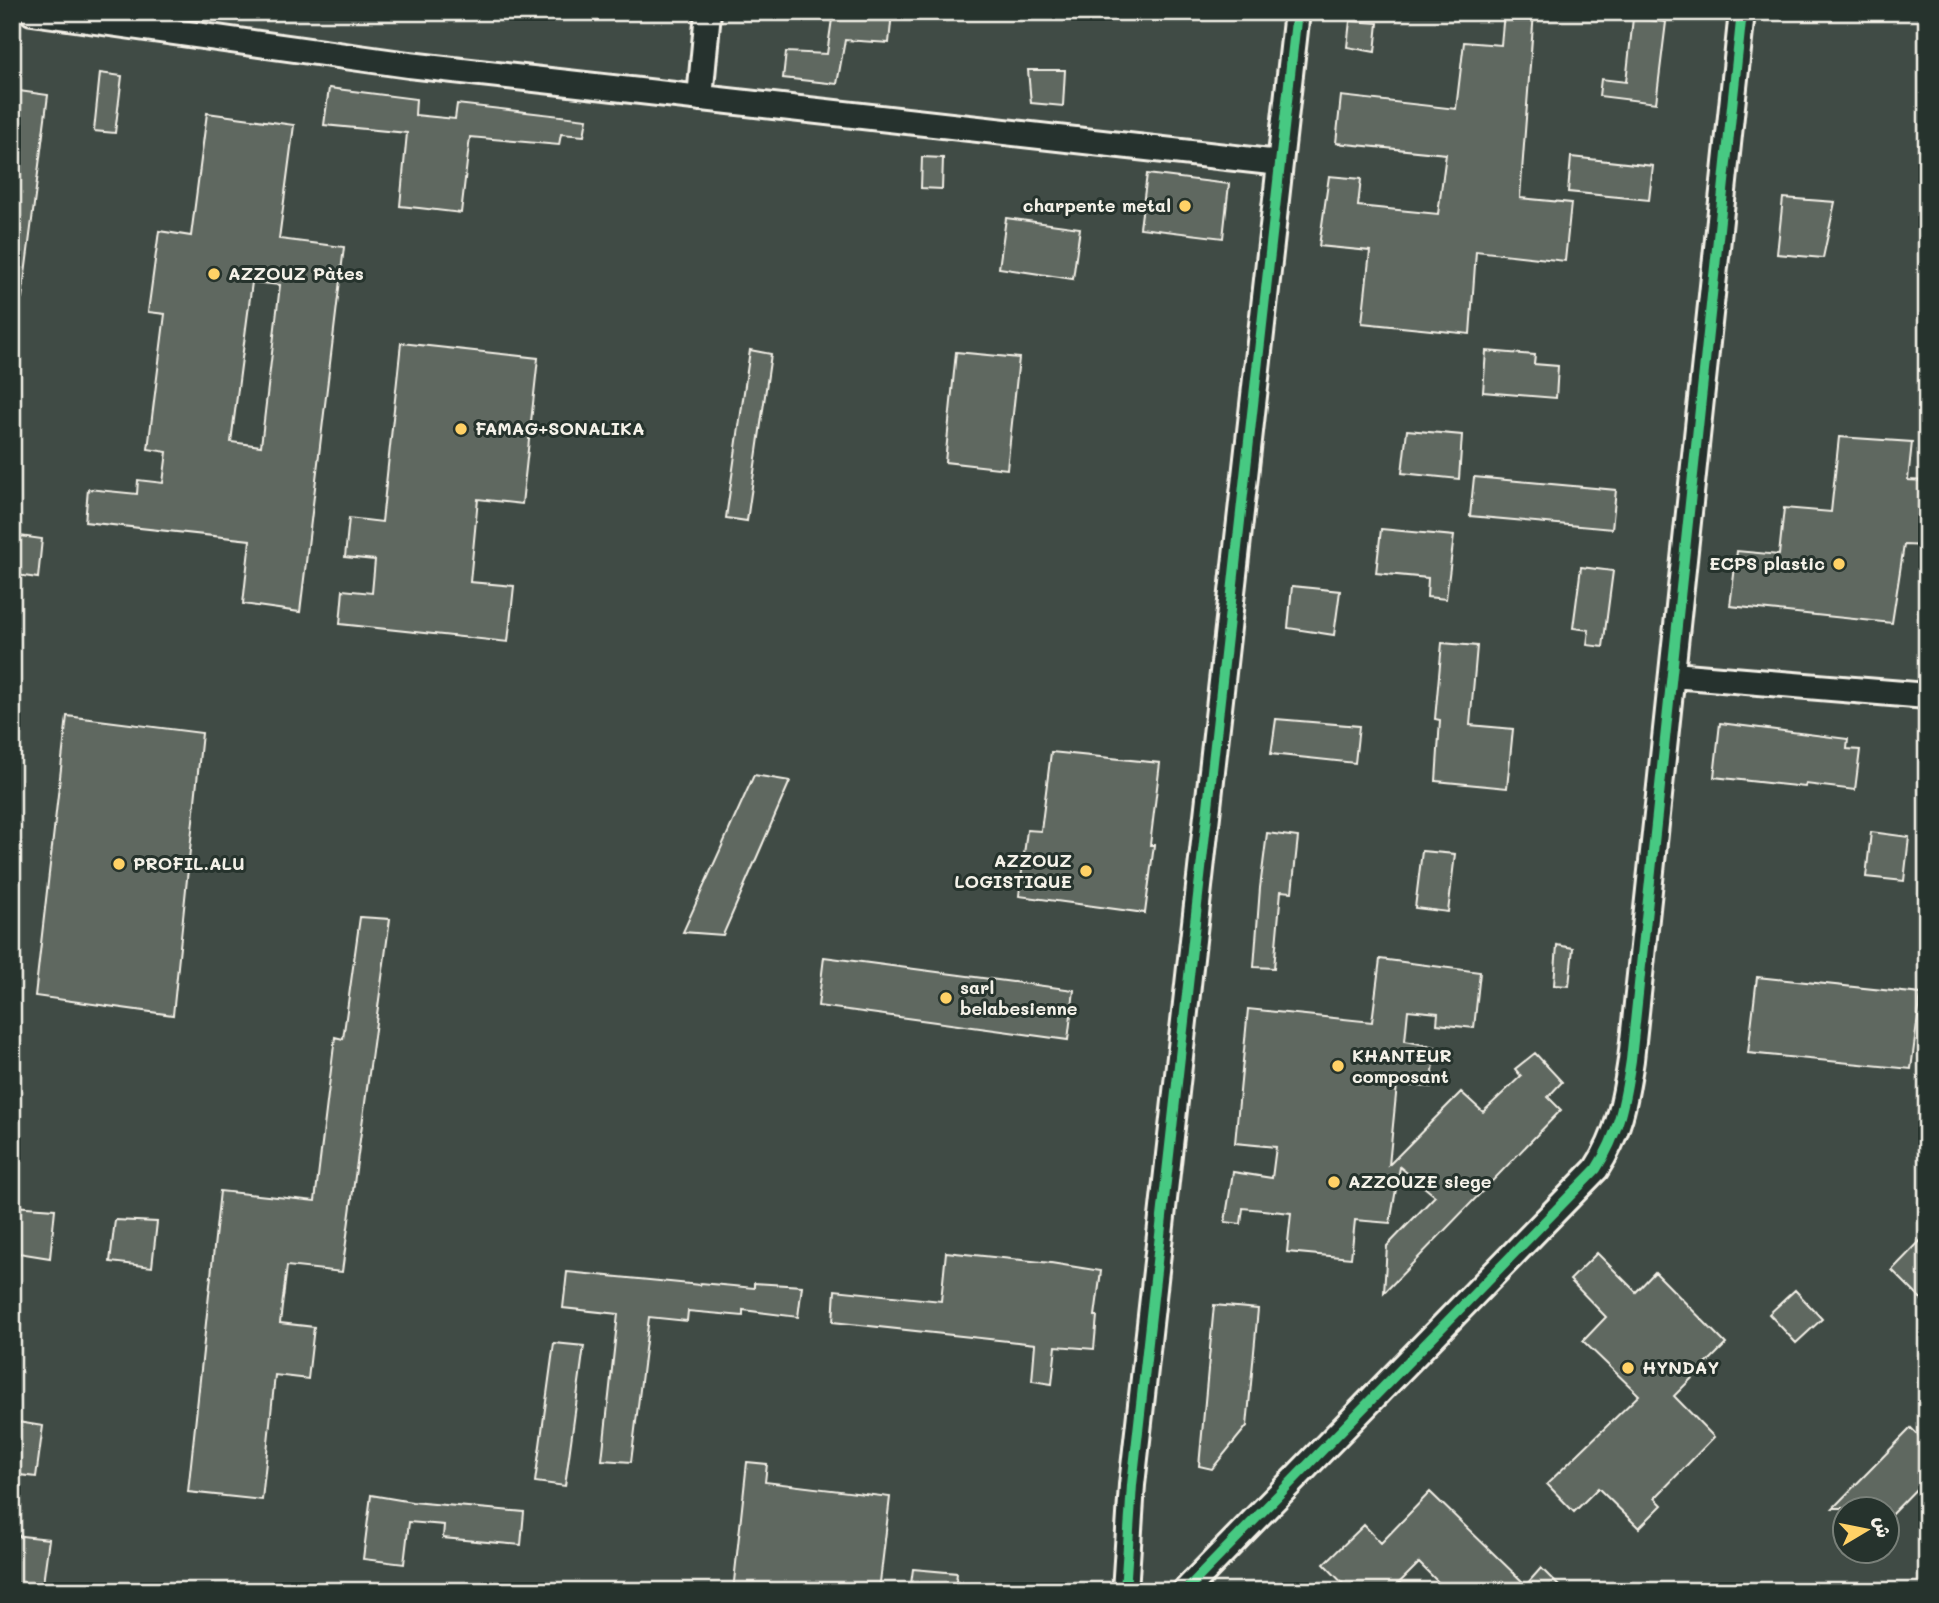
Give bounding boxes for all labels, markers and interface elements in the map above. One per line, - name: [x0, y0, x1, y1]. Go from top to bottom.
- place label: charpente metal: [1023, 193, 1171, 217]
- marker: charpente metal: [1177, 198, 1193, 214]
- place label: AZZOUZ Pàtes: [228, 261, 364, 285]
- marker: AZZOUZ Pàtes: [206, 266, 222, 282]
- place label: FAMAG+SONALIKA: [475, 416, 644, 440]
- marker: FAMAG+SONALIKA: [453, 421, 469, 437]
- place label: ECPS plastic: [1709, 551, 1825, 575]
- marker: ECPS plastic: [1831, 556, 1847, 572]
- place label: AZZOUZ LOGISTIQUE: [954, 848, 1072, 893]
- place label: PROFIL.ALU: [133, 851, 245, 875]
- marker: PROFIL.ALU: [111, 856, 127, 872]
- marker: AZZOUZ LOGISTIQUE: [1078, 863, 1094, 879]
- place label: sarl belabesienne: [960, 975, 1078, 1020]
- marker: sarl belabesienne: [938, 990, 954, 1006]
- place label: KHANTEUR composant: [1352, 1043, 1452, 1088]
- marker: KHANTEUR composant: [1330, 1058, 1346, 1074]
- place label: AZZOUZE siege: [1348, 1169, 1492, 1193]
- marker: AZZOUZE siege: [1326, 1174, 1342, 1190]
- place label: HYNDAY: [1642, 1355, 1719, 1379]
- marker: HYNDAY: [1620, 1360, 1636, 1376]
- north arrow: [1830, 1494, 1900, 1564]
- text: ش: [1869, 1514, 1897, 1540]

